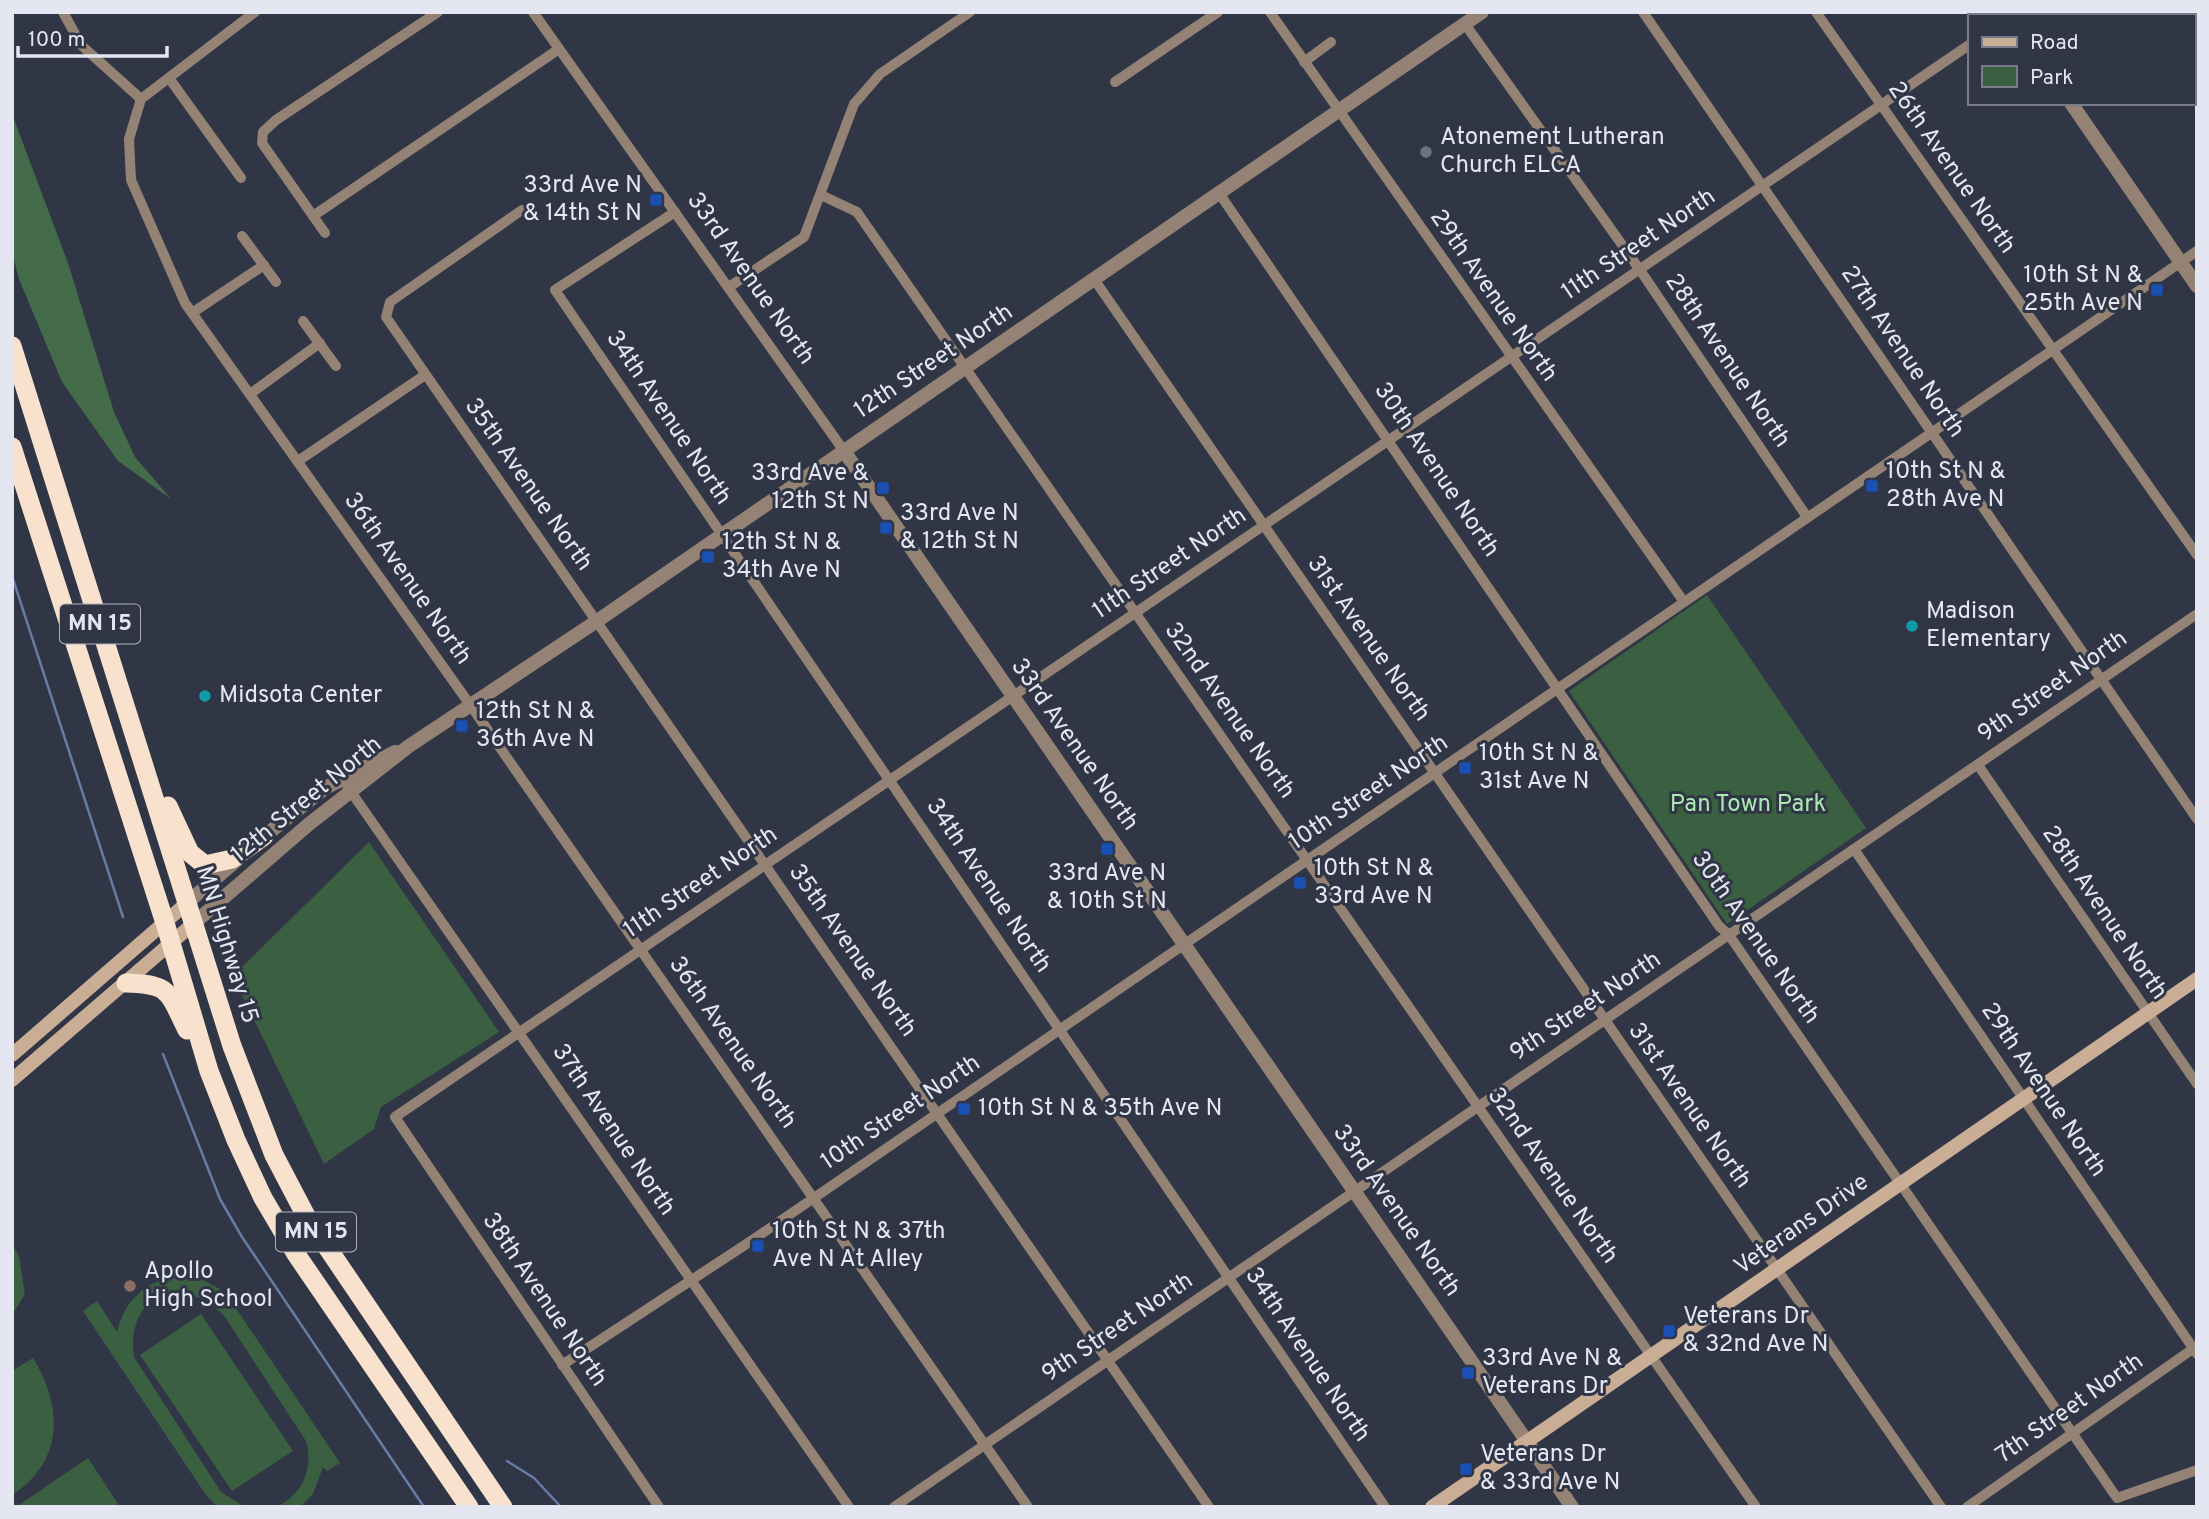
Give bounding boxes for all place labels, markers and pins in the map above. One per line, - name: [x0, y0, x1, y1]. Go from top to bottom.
- place label: Atonement Lutheran Church ELCA: [1440, 123, 1665, 181]
- marker: Atonement Lutheran Church ELCA: [1418, 144, 1434, 160]
- place label: 33rd Ave N & 14th St N: [523, 171, 642, 229]
- marker: 33rd Ave N & 14th St N: [648, 192, 664, 208]
- place label: 10th St N & 25th Ave N: [2023, 261, 2143, 319]
- marker: 10th St N & 25th Ave N: [2149, 282, 2165, 298]
- place label: 10th St N & 28th Ave N: [1886, 457, 2006, 515]
- place label: 33rd Ave & 12th St N: [751, 459, 869, 517]
- marker: 10th St N & 28th Ave N: [1864, 478, 1880, 494]
- marker: 33rd Ave & 12th St N: [875, 480, 891, 496]
- place label: 33rd Ave N & 12th St N: [900, 499, 1019, 557]
- marker: 33rd Ave N & 12th St N: [878, 520, 894, 536]
- place label: 12th St N & 34th Ave N: [722, 528, 841, 586]
- marker: 12th St N & 34th Ave N: [700, 549, 716, 565]
- place label: Madison Elementary: [1926, 597, 2051, 655]
- marker: Madison Elementary: [1904, 618, 1920, 634]
- place label: Midsota Center: [219, 681, 382, 711]
- marker: Midsota Center: [197, 688, 213, 704]
- place label: 12th St N & 36th Ave N: [476, 697, 595, 755]
- marker: 12th St N & 36th Ave N: [454, 718, 470, 734]
- place label: 10th St N & 31st Ave N: [1479, 739, 1599, 797]
- marker: 10th St N & 31st Ave N: [1457, 760, 1473, 776]
- marker: 33rd Ave N & 10th St N: [1099, 841, 1115, 857]
- place label: 10th St N & 33rd Ave N: [1314, 854, 1434, 912]
- place label: 33rd Ave N & 10th St N: [1047, 859, 1167, 917]
- marker: 10th St N & 33rd Ave N: [1292, 875, 1308, 891]
- place label: 10th St N & 35th Ave N: [978, 1094, 1222, 1124]
- marker: 10th St N & 35th Ave N: [956, 1101, 972, 1117]
- place label: 10th St N & 37th Ave N At Alley: [772, 1217, 946, 1275]
- marker: 10th St N & 37th Ave N At Alley: [750, 1238, 766, 1254]
- place label: Apollo High School: [144, 1257, 273, 1315]
- marker: Apollo High School: [122, 1278, 138, 1294]
- place label: Veterans Dr & 32nd Ave N: [1683, 1302, 1828, 1360]
- marker: Veterans Dr & 32nd Ave N: [1661, 1323, 1677, 1339]
- place label: 33rd Ave N & Veterans Dr: [1482, 1344, 1623, 1402]
- marker: 33rd Ave N & Veterans Dr: [1460, 1365, 1476, 1381]
- place label: Veterans Dr & 33rd Ave N: [1480, 1440, 1621, 1498]
- marker: Veterans Dr & 33rd Ave N: [1458, 1461, 1474, 1477]

